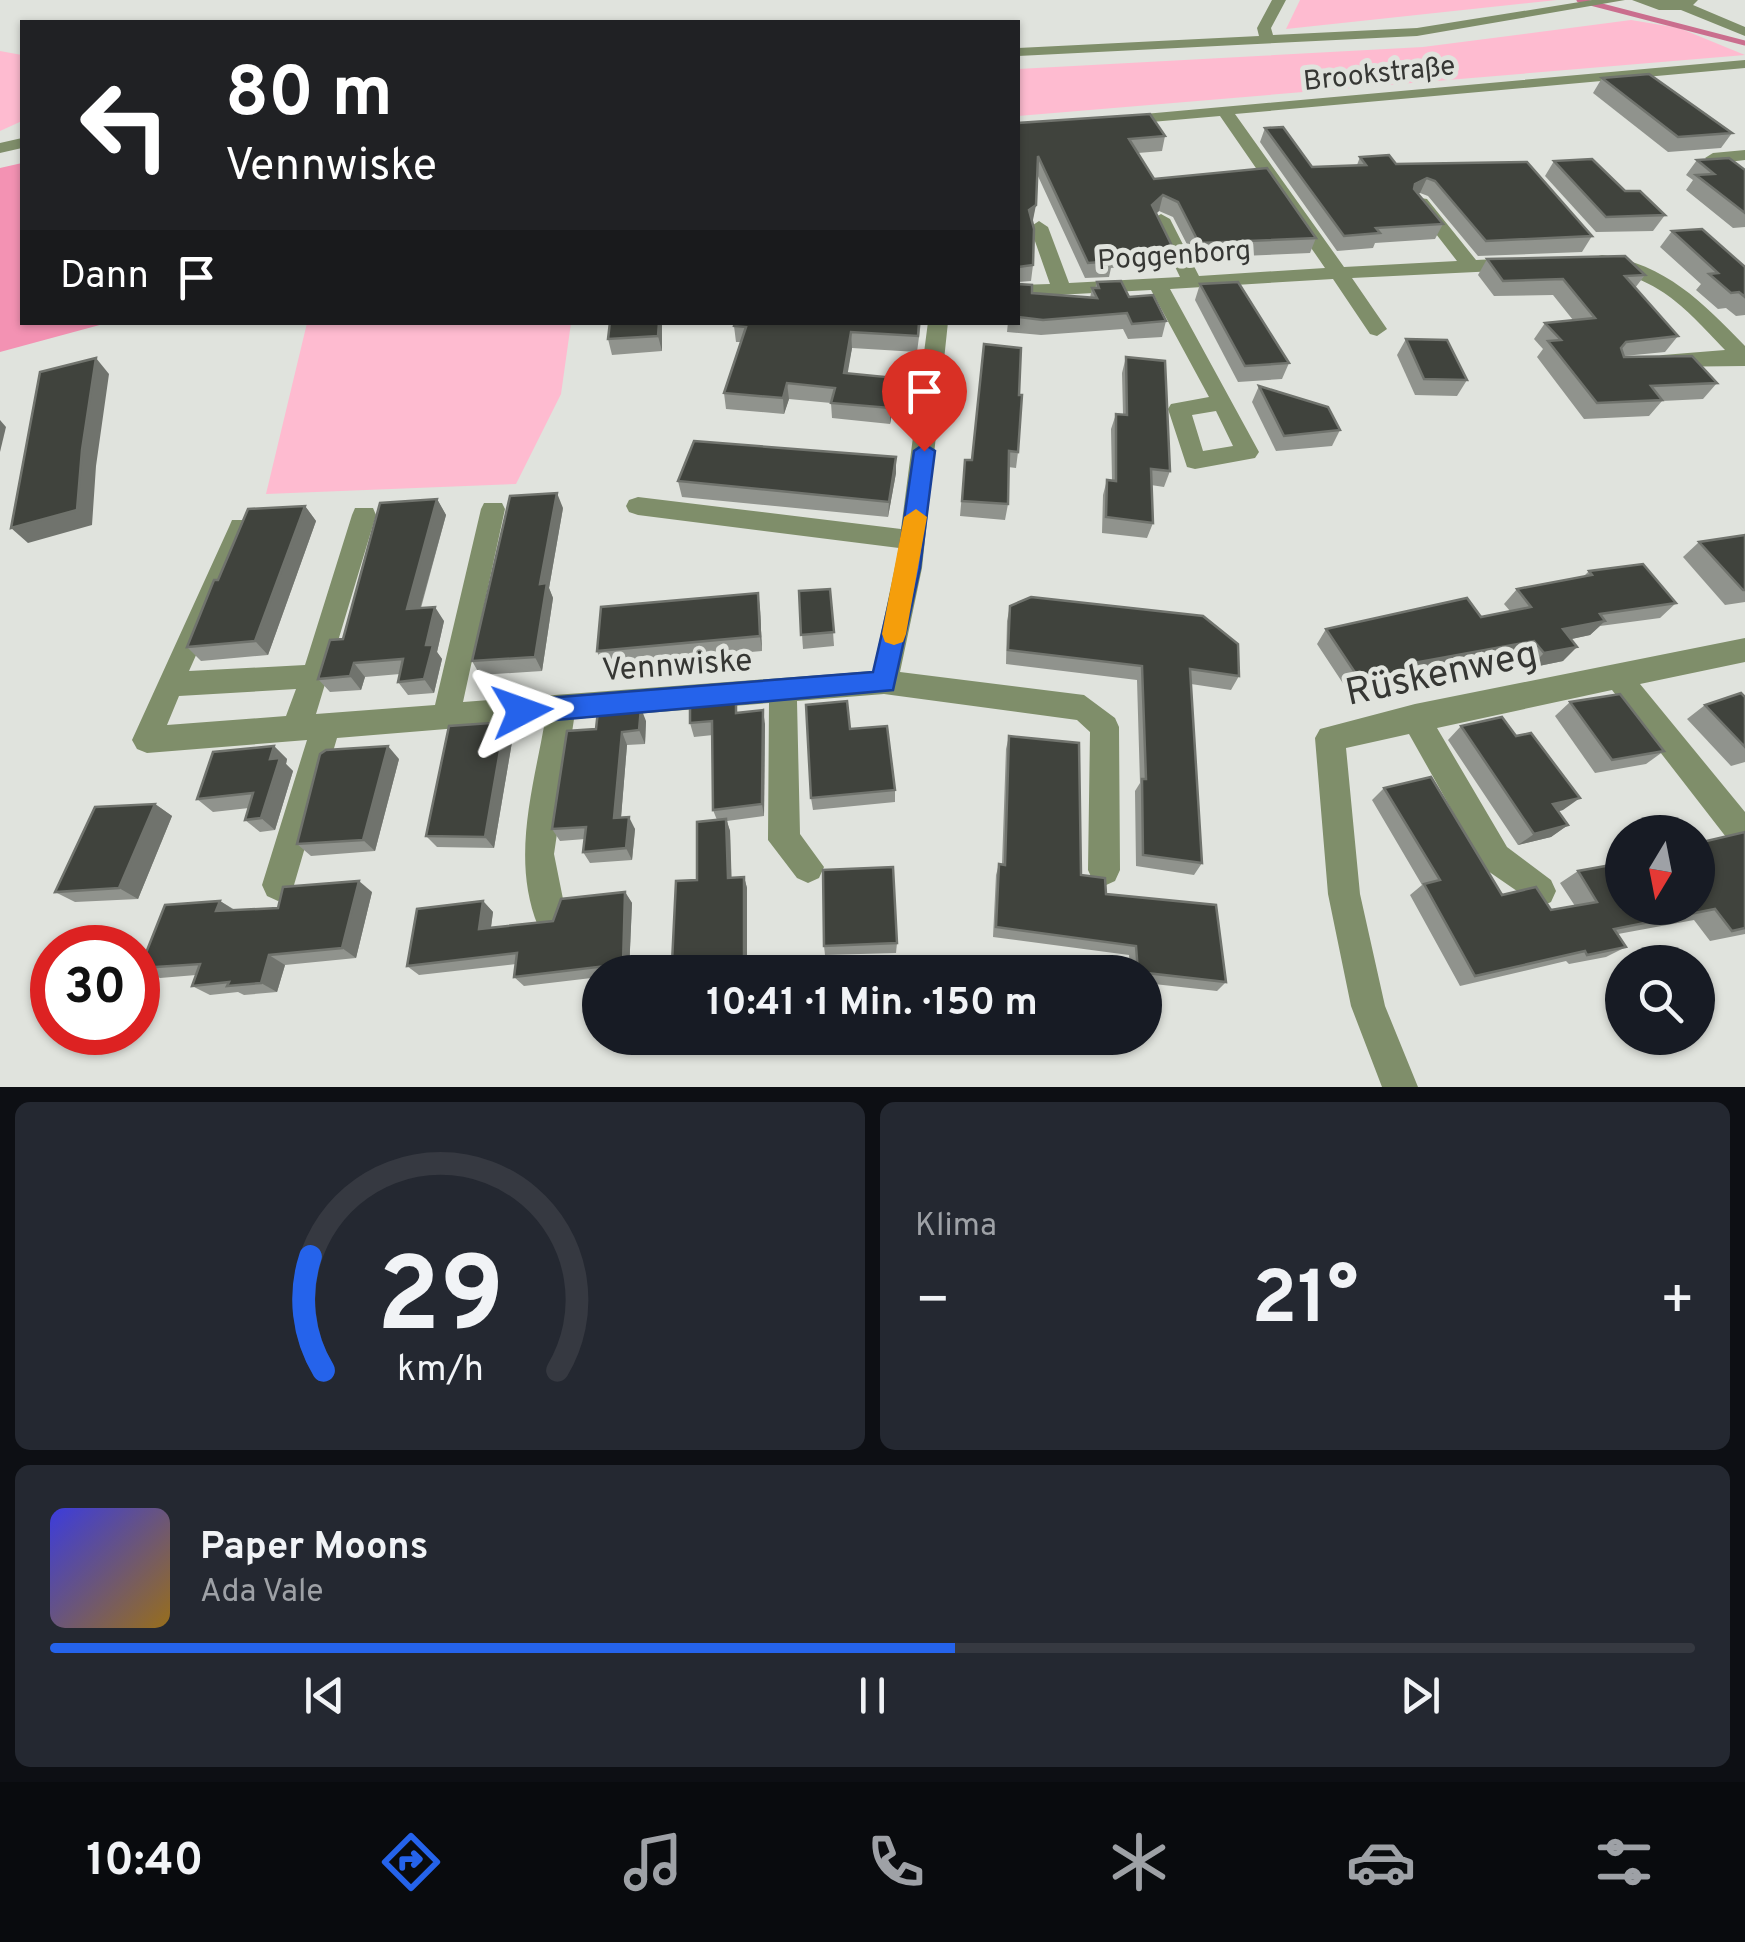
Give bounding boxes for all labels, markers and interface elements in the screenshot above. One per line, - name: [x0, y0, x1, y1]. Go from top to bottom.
- street label: Brookstraße: [1302, 49, 1457, 101]
- text: 80 m: [225, 52, 393, 141]
- icon: left: [60, 60, 190, 190]
- text: Vennwiske: [225, 139, 437, 196]
- street label: Poggenborg: [1096, 234, 1252, 280]
- icon: arrive: [169, 250, 224, 305]
- text: Dann: [60, 253, 149, 302]
- pin: [882, 349, 967, 452]
- icon: arrive: [897, 364, 952, 419]
- street label: Rüskenweg: [1341, 631, 1542, 720]
- street label: Vennwiske: [601, 642, 754, 692]
- position arrow: [470, 659, 574, 763]
- north arrow: [1605, 815, 1715, 925]
- map controls: [1605, 815, 1715, 1055]
- speed limit sign: 30: [30, 925, 160, 1055]
- button: search: [1605, 945, 1715, 1055]
- text: 10:41 · 1 Min. · 150 m: [706, 980, 1038, 1029]
- text: Klima: [915, 1207, 997, 1247]
- text: 29: [376, 1236, 504, 1368]
- text: 21°: [1251, 1255, 1359, 1350]
- text: −: [915, 1268, 950, 1338]
- text: +: [1660, 1268, 1695, 1338]
- text: km/h: [397, 1348, 483, 1394]
- text: Paper Moons: [200, 1524, 429, 1573]
- text: Ada Vale: [200, 1573, 324, 1613]
- icon: previous: [297, 1668, 352, 1723]
- icon: pause: [845, 1668, 900, 1723]
- icon: next: [1393, 1668, 1448, 1723]
- icon: directions: [376, 1827, 446, 1897]
- icon: music: [618, 1827, 688, 1897]
- icon: phone: [861, 1827, 931, 1897]
- icon: climate: [1104, 1827, 1174, 1897]
- icon: car: [1346, 1827, 1416, 1897]
- icon: filters: [1589, 1827, 1659, 1897]
- text: 10:40: [86, 1834, 203, 1891]

